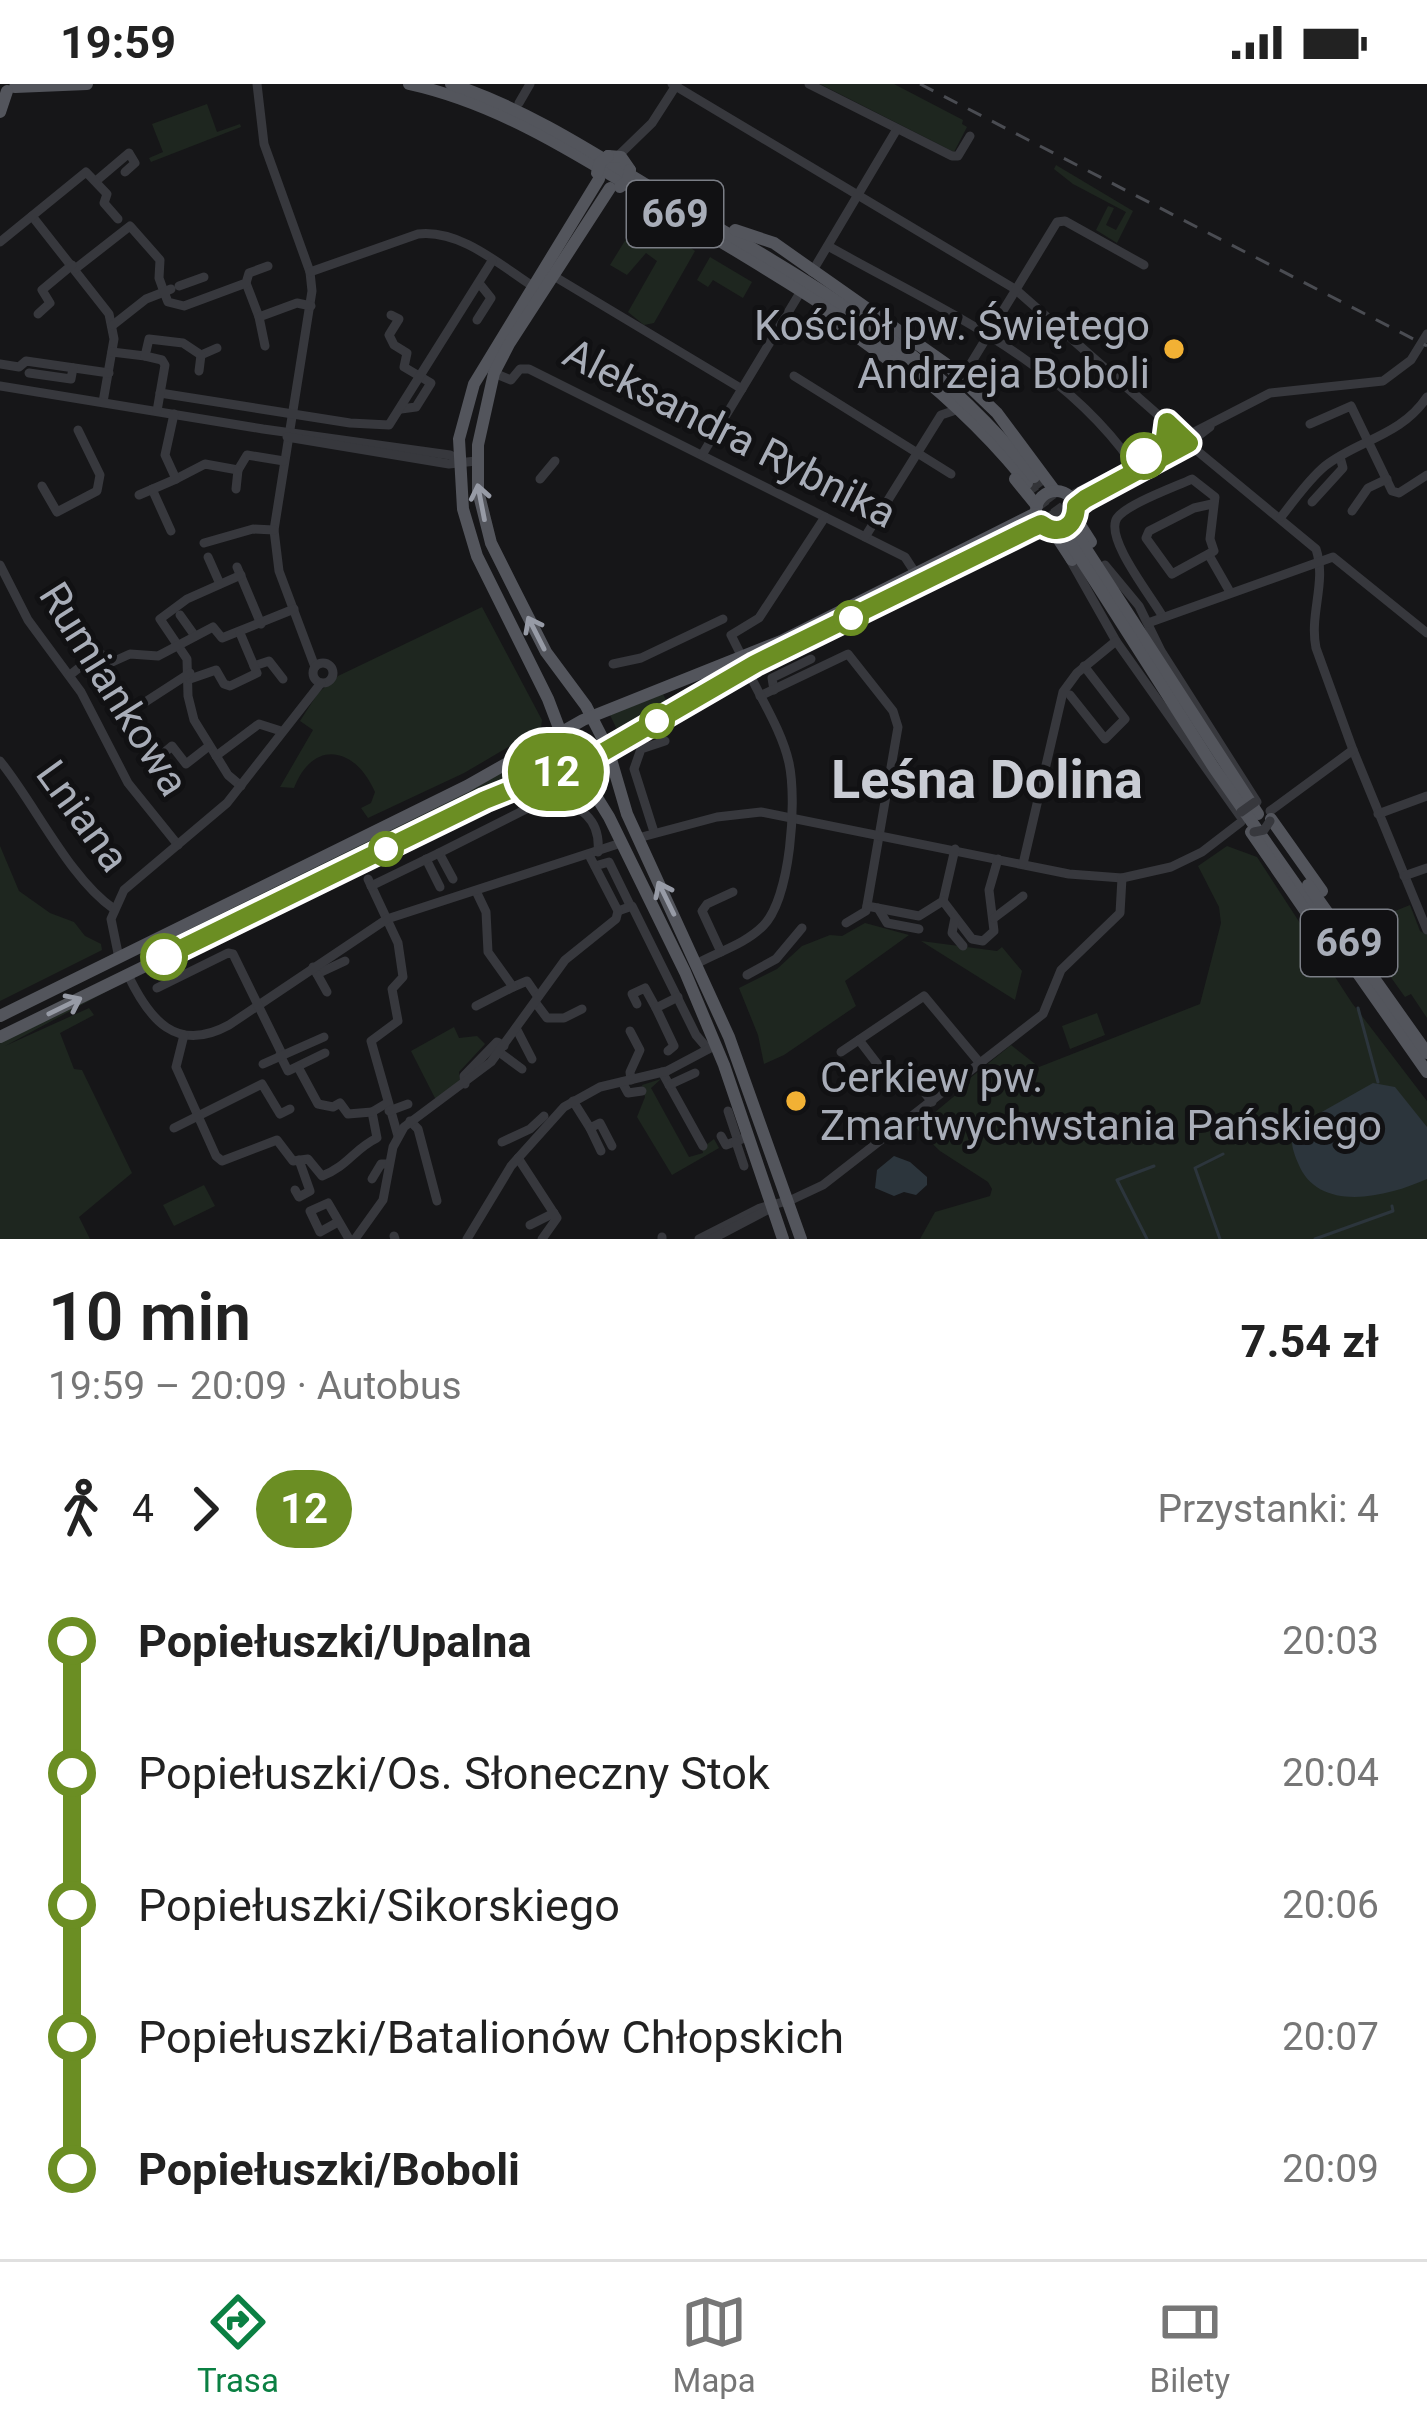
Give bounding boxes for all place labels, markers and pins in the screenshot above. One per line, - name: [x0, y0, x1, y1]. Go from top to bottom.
- place label: Kościół pw. Świętego Andrzeja Boboli: [754, 301, 1150, 398]
- marker: Kościół pw. Świętego Andrzeja Boboli: [1161, 336, 1187, 362]
- unlabelled marker: [1122, 434, 1166, 478]
- unlabelled marker: [835, 602, 867, 634]
- unlabelled marker: [641, 705, 673, 737]
- unlabelled marker: [370, 833, 402, 865]
- unlabelled marker: [142, 935, 186, 979]
- place label: Cerkiew pw. Zmartwychwstania Pańskiego: [820, 1053, 1382, 1150]
- marker: Cerkiew pw. Zmartwychwstania Pańskiego: [783, 1088, 809, 1114]

